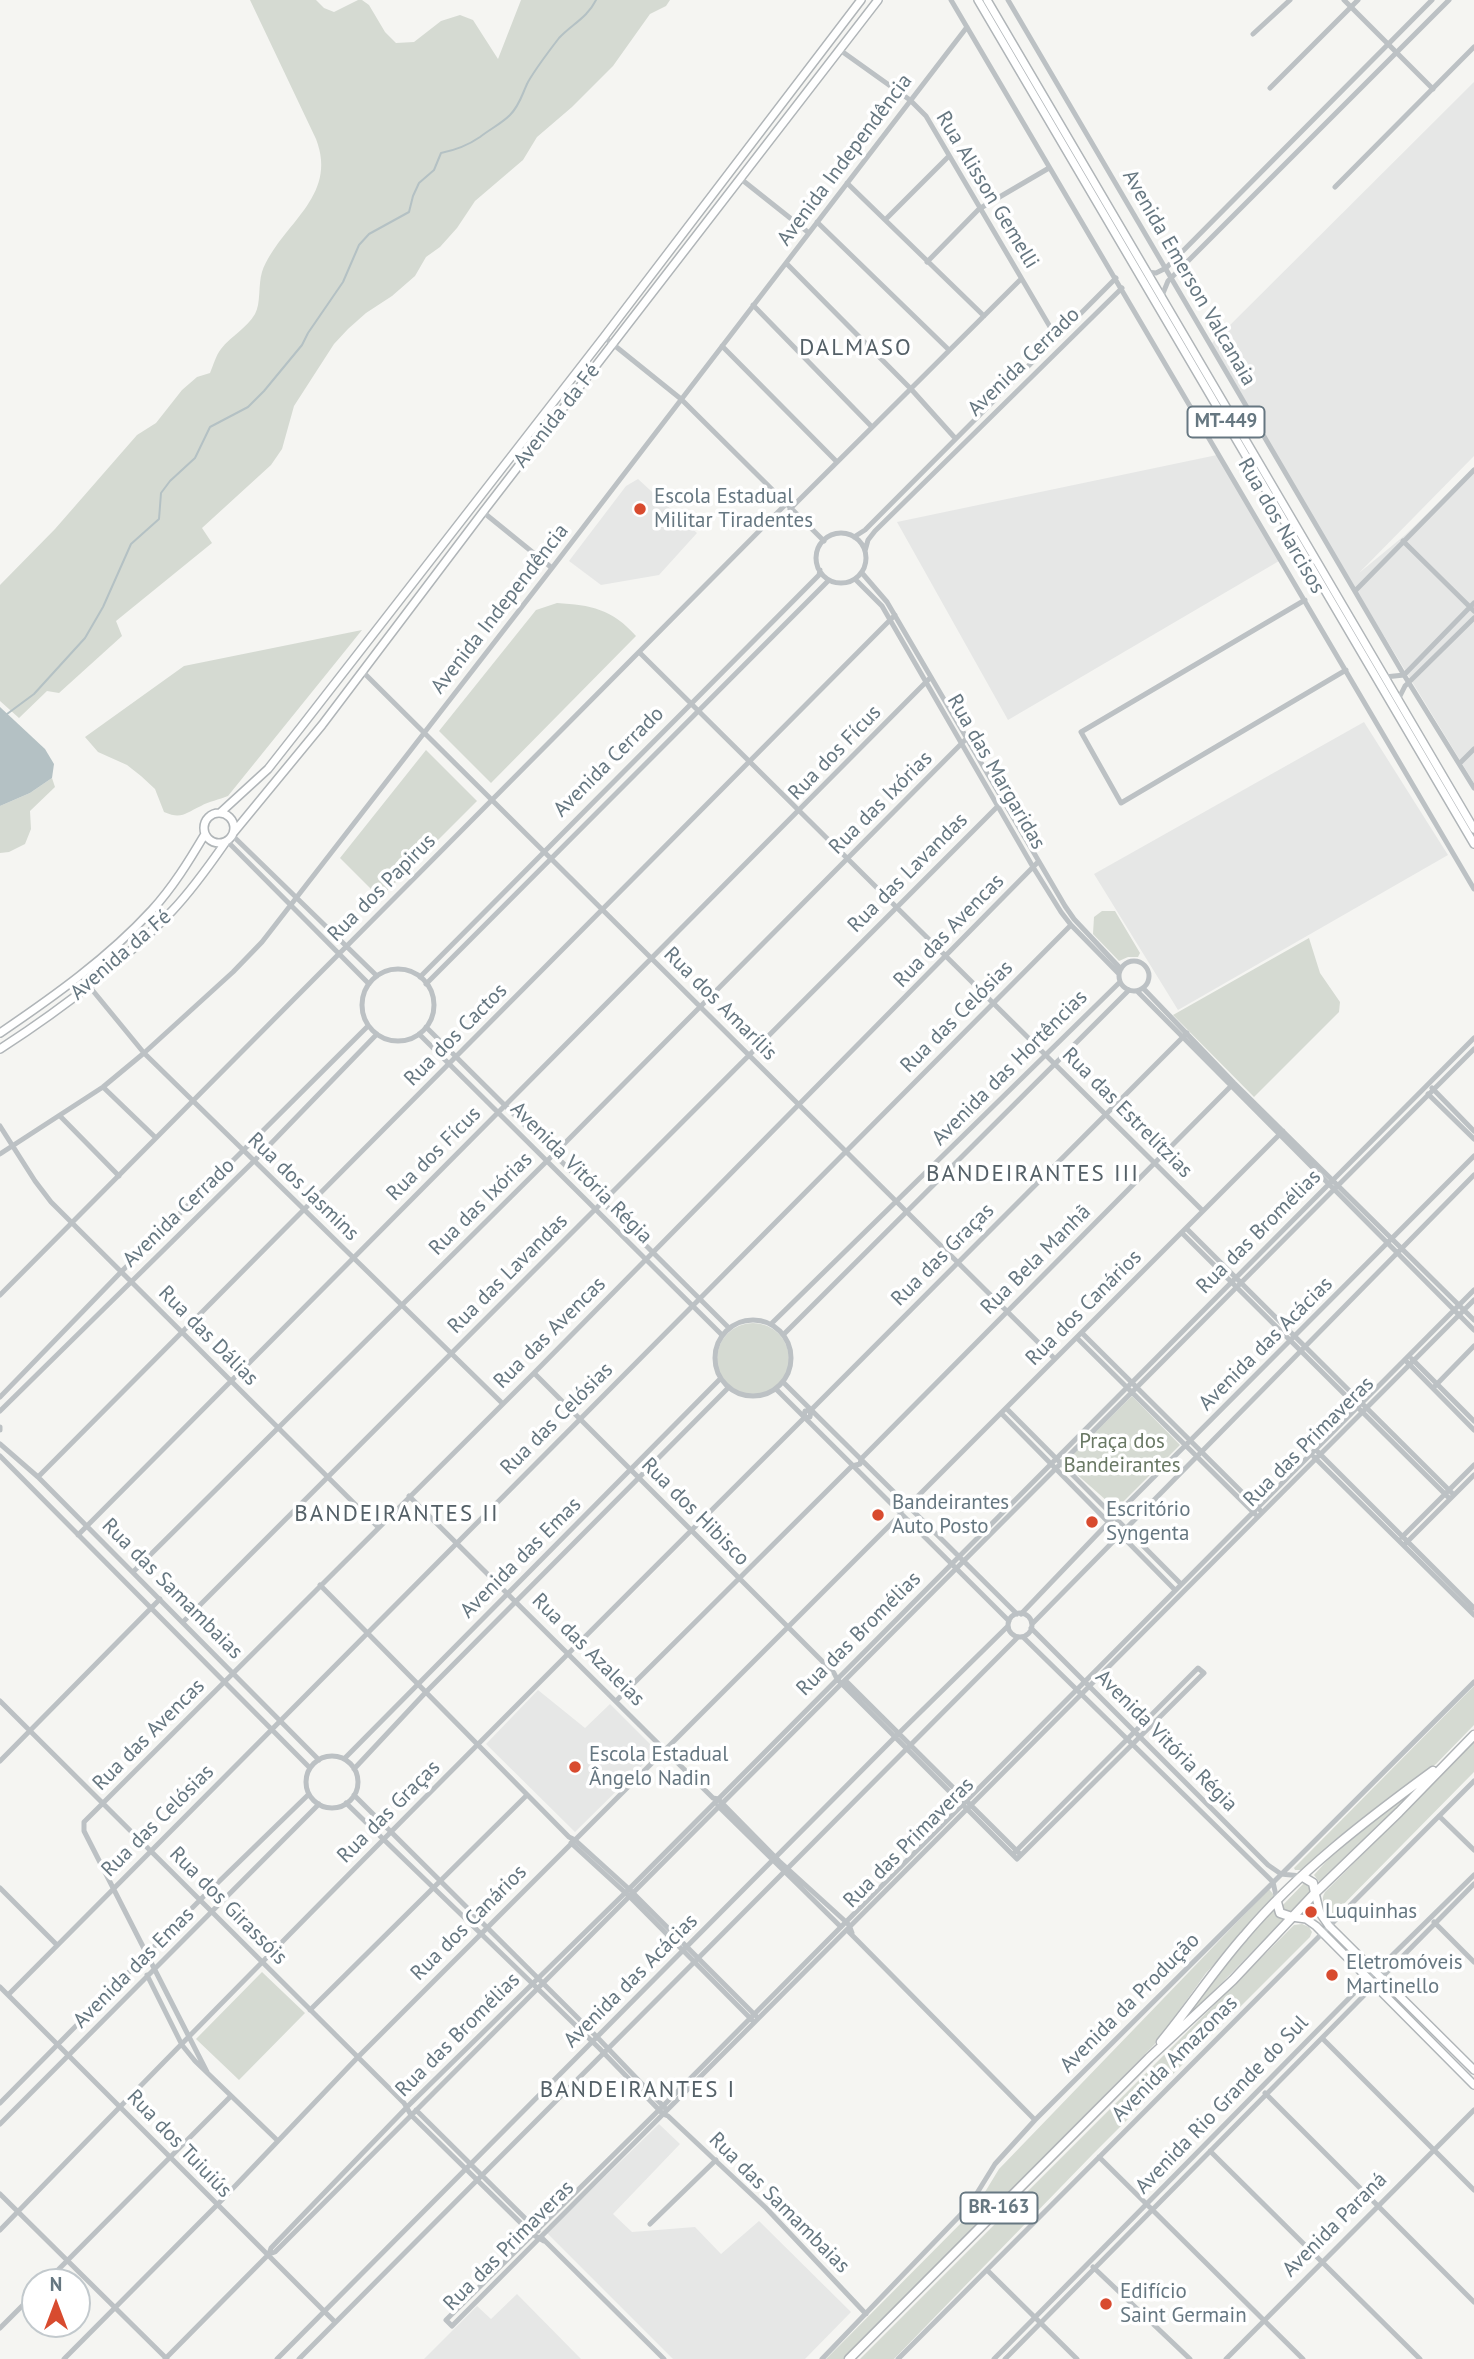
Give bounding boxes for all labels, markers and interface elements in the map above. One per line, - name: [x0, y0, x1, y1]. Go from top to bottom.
- street label: Avenida Independência: [772, 69, 918, 251]
- street label: Rua Alisson Gemelli: [930, 107, 1044, 273]
- street label: Avenida Emerson Valcanaia: [1117, 166, 1261, 390]
- street label: Avenida Cerrado: [963, 302, 1085, 422]
- district label: DALMASO: [800, 334, 912, 362]
- street label: Avenida da Fé: [508, 359, 606, 473]
- road number: MT-449: [1188, 406, 1264, 438]
- street label: Rua dos Narcisos: [1232, 454, 1330, 598]
- place label: Escola Estadual Militar Tiradentes: [654, 484, 813, 534]
- marker: Escola Estadual Militar Tiradentes: [632, 501, 648, 517]
- street label: Avenida Independência: [426, 519, 574, 699]
- street label: Rua das Margaridas: [941, 690, 1051, 854]
- street label: Rua dos Fícus: [783, 700, 887, 806]
- street label: Avenida Cerrado: [549, 702, 669, 822]
- street label: Rua das Ixórias: [824, 746, 938, 860]
- street label: Rua das Lavandas: [843, 808, 973, 938]
- street label: Rua dos Papirus: [323, 829, 441, 947]
- street label: Rua das Avencas: [888, 869, 1010, 993]
- street label: Avenida da Fé: [65, 904, 177, 1006]
- street label: Rua dos Amarílis: [658, 942, 782, 1066]
- street label: Rua das Celósias: [895, 955, 1019, 1079]
- street label: Rua dos Cactos: [399, 978, 513, 1092]
- street label: Avenida das Hortências: [927, 985, 1093, 1151]
- street label: Rua das Estrelítzias: [1057, 1043, 1197, 1183]
- street label: Avenida Vitória Régia: [505, 1097, 657, 1249]
- street label: Rua dos Fícus: [382, 1102, 486, 1206]
- street label: Rua dos Jasmins: [242, 1128, 364, 1246]
- street label: Rua das Ixórias: [424, 1147, 538, 1261]
- street label: Avenida Cerrado: [118, 1153, 240, 1273]
- district label: BANDEIRANTES III: [928, 1160, 1138, 1188]
- street label: Rua das Bromélias: [1192, 1165, 1326, 1299]
- street label: Rua das Graças: [886, 1198, 1000, 1312]
- street label: Rua Bela Manhã: [976, 1200, 1096, 1320]
- street label: Rua das Lavandas: [443, 1209, 573, 1339]
- street label: Rua dos Canários: [1021, 1245, 1147, 1371]
- street label: Rua das Avencas: [489, 1272, 611, 1394]
- street label: Avenida das Acácias: [1194, 1272, 1338, 1416]
- street label: Rua das Dálias: [153, 1281, 263, 1391]
- street label: Rua das Celósias: [495, 1357, 619, 1481]
- street label: Rua das Primaveras: [1239, 1372, 1379, 1512]
- park label: Praça dos Bandeirantes: [1063, 1429, 1181, 1479]
- street label: Rua dos Hibisco: [636, 1453, 754, 1571]
- place label: Bandeirantes Auto Posto: [892, 1490, 1009, 1540]
- street label: Avenida das Emas: [455, 1492, 587, 1624]
- place label: Escritório Syngenta: [1106, 1497, 1191, 1547]
- district label: BANDEIRANTES II: [296, 1500, 498, 1528]
- marker: Bandeirantes Auto Posto: [870, 1507, 886, 1523]
- street label: Rua das Samambaias: [96, 1513, 248, 1665]
- marker: Escritório Syngenta: [1084, 1514, 1100, 1530]
- street label: Rua das Bromélias: [792, 1567, 926, 1701]
- street label: Rua das Azaleias: [526, 1588, 650, 1712]
- street label: Avenida Vitória Régia: [1090, 1665, 1242, 1817]
- street label: Rua das Avencas: [88, 1674, 210, 1796]
- place label: Escola Estadual Ângelo Nadin: [589, 1742, 728, 1792]
- street label: Rua das Graças: [332, 1755, 446, 1869]
- street label: Rua das Celósias: [96, 1759, 220, 1883]
- marker: Escola Estadual Ângelo Nadin: [567, 1759, 583, 1775]
- street label: Rua das Primaveras: [839, 1773, 979, 1913]
- street label: Rua dos Girassóis: [164, 1842, 292, 1970]
- street label: Rua dos Canários: [406, 1860, 532, 1986]
- place label: Luquinhas: [1325, 1899, 1417, 1925]
- street label: Avenida das Emas: [68, 1902, 200, 2034]
- marker: Luquinhas: [1303, 1904, 1319, 1920]
- street label: Avenida das Acácias: [559, 1909, 703, 2053]
- street label: Avenida da Produção: [1055, 1928, 1205, 2078]
- place label: Eletromóveis Martinello: [1346, 1950, 1463, 2000]
- marker: Eletromóveis Martinello: [1324, 1967, 1340, 1983]
- street label: Rua das Bromélias: [391, 1968, 525, 2102]
- street label: Avenida Amazonas: [1107, 1991, 1243, 2127]
- street label: Avenida Rio Grande do Sul: [1130, 2011, 1314, 2199]
- district label: BANDEIRANTES I: [541, 2076, 735, 2104]
- street label: Rua dos Tuiuiús: [121, 2085, 237, 2203]
- street label: Rua das Samambaias: [703, 2127, 855, 2279]
- street label: Avenida Paraná: [1278, 2168, 1392, 2282]
- street label: Rua das Primaveras: [439, 2176, 579, 2316]
- road number: BR-163: [960, 2192, 1038, 2224]
- north arrow: [21, 2268, 91, 2338]
- text: N: [50, 2272, 62, 2296]
- place label: Edifício Saint Germain: [1120, 2279, 1247, 2329]
- marker: Edifício Saint Germain: [1098, 2296, 1114, 2312]

